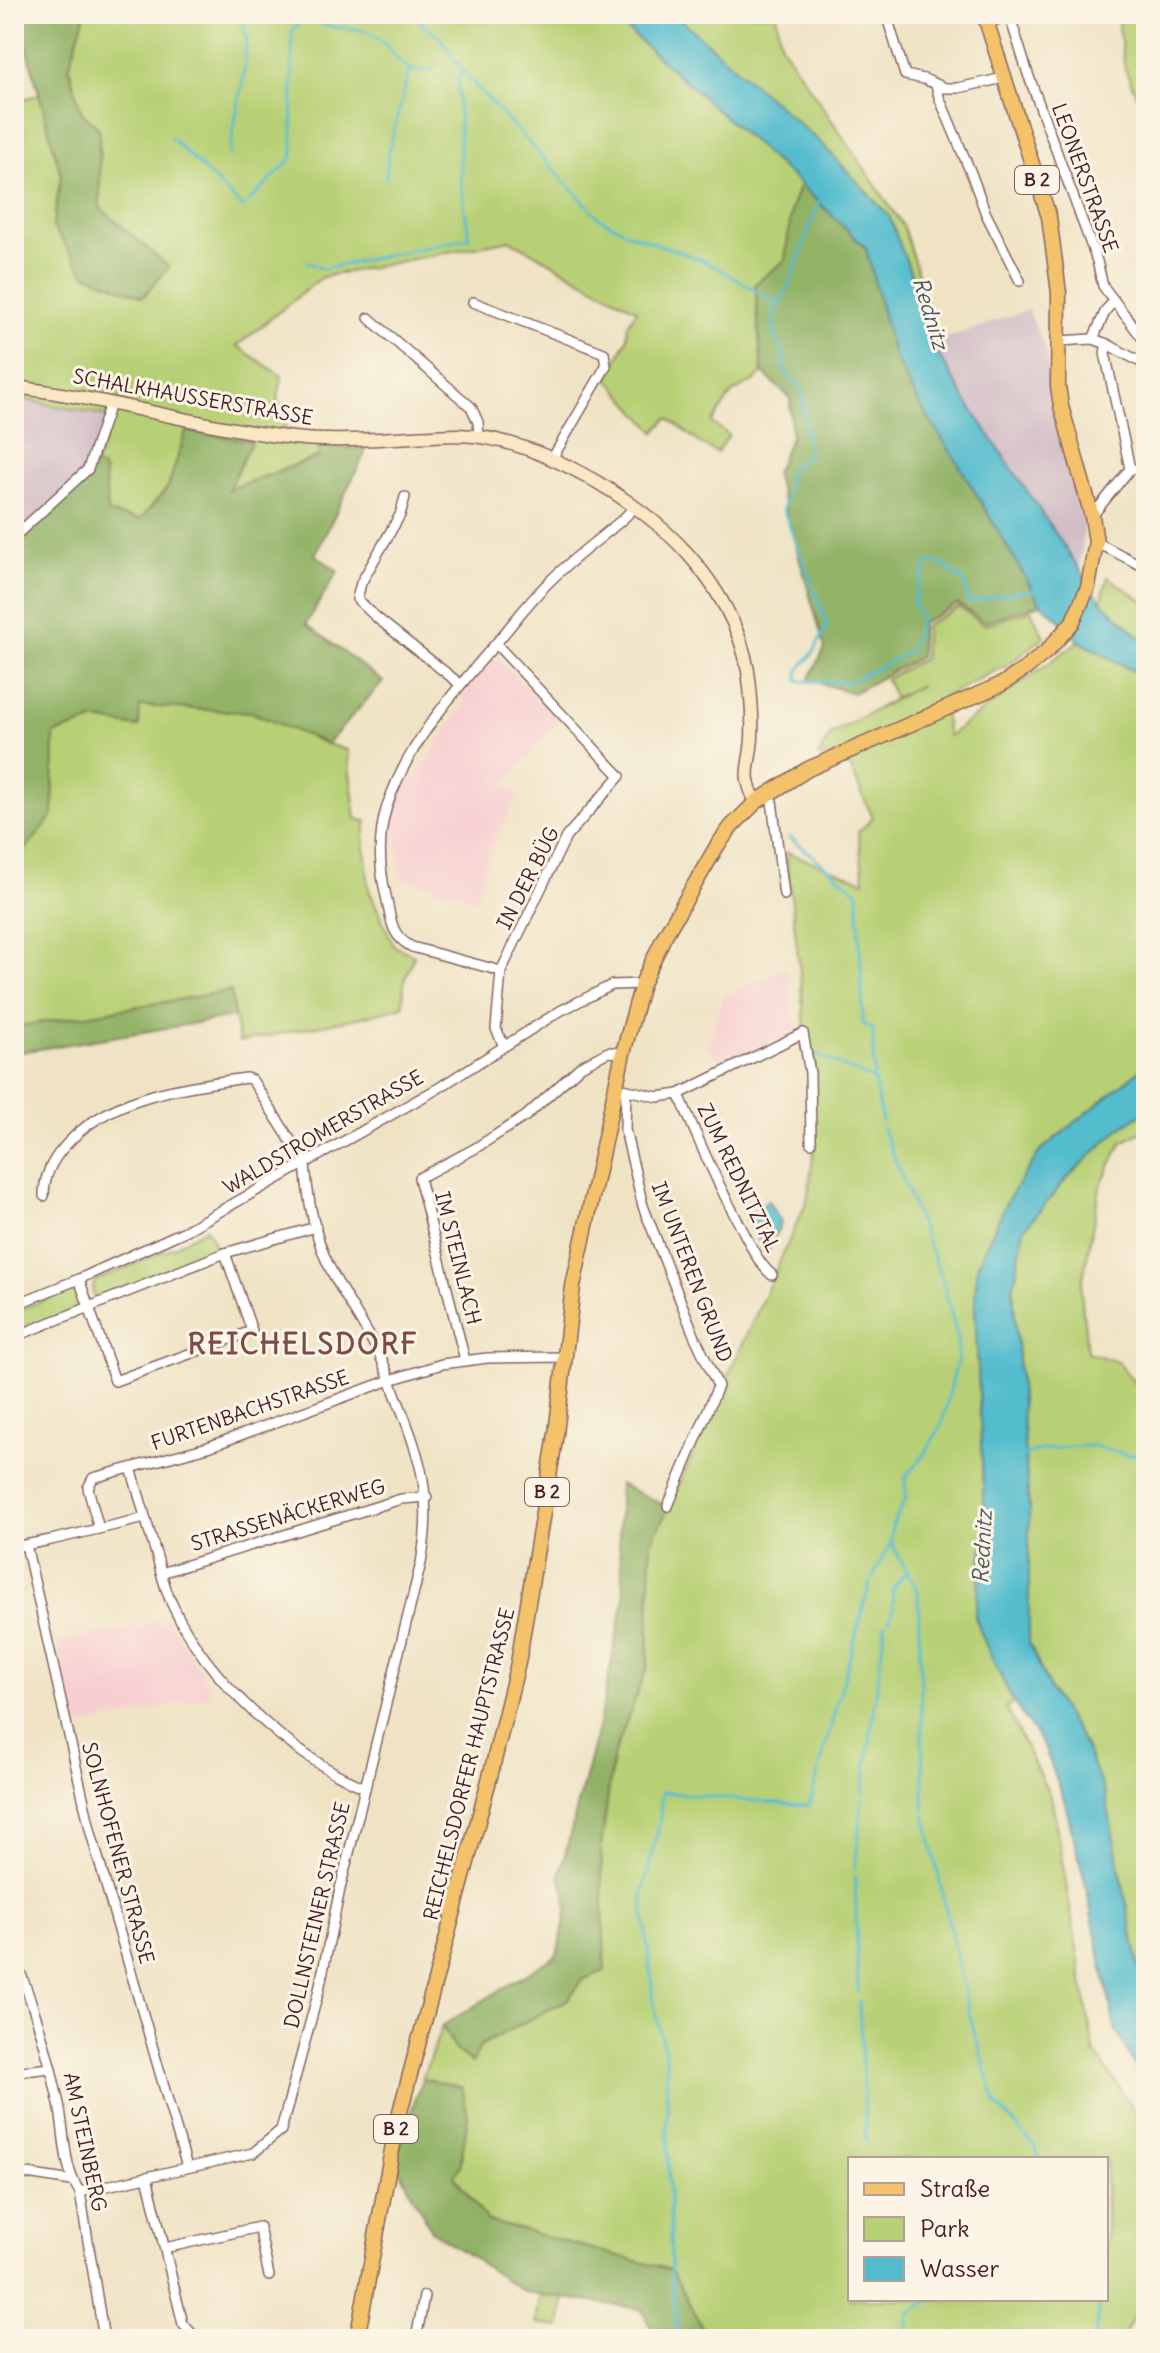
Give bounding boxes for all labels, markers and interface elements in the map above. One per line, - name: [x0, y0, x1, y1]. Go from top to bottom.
- street label: LEONERSTRASSE: [1047, 100, 1124, 256]
- road number: B 2: [1015, 166, 1059, 194]
- water label: Rednitz: [907, 274, 956, 355]
- street label: SCHALKHAUSSERSTRASSE: [71, 363, 315, 430]
- street label: IN DER BÜG: [491, 822, 564, 933]
- street label: WALDSTROMERSTRASSE: [218, 1064, 427, 1199]
- street label: ZUM REDNITZTAL: [693, 1099, 786, 1256]
- street label: IM UNTEREN GRUND: [647, 1178, 738, 1366]
- street label: IM STEINLACH: [430, 1189, 487, 1327]
- district label: REICHELSDORF: [188, 1326, 418, 1362]
- street label: FURTENBACHSTRASSE: [148, 1364, 352, 1455]
- street label: STRASSENÄCKERWEG: [188, 1473, 388, 1556]
- road number: B 2: [525, 1478, 569, 1506]
- water label: Rednitz: [966, 1507, 998, 1585]
- street label: REICHELSDORFER HAUPTSTRASSE: [418, 1605, 520, 1923]
- street label: SOLNHOFENER STRASSE: [77, 1739, 160, 1966]
- street label: DOLLNSTEINER STRASSE: [278, 1799, 355, 2030]
- street label: AM STEINBERG: [59, 2070, 112, 2214]
- road number: B 2: [374, 2115, 418, 2143]
- legend: [848, 2157, 1108, 2301]
- text: Straße: [920, 2173, 990, 2203]
- text: Park: [920, 2213, 970, 2243]
- text: Wasser: [920, 2253, 1000, 2283]

